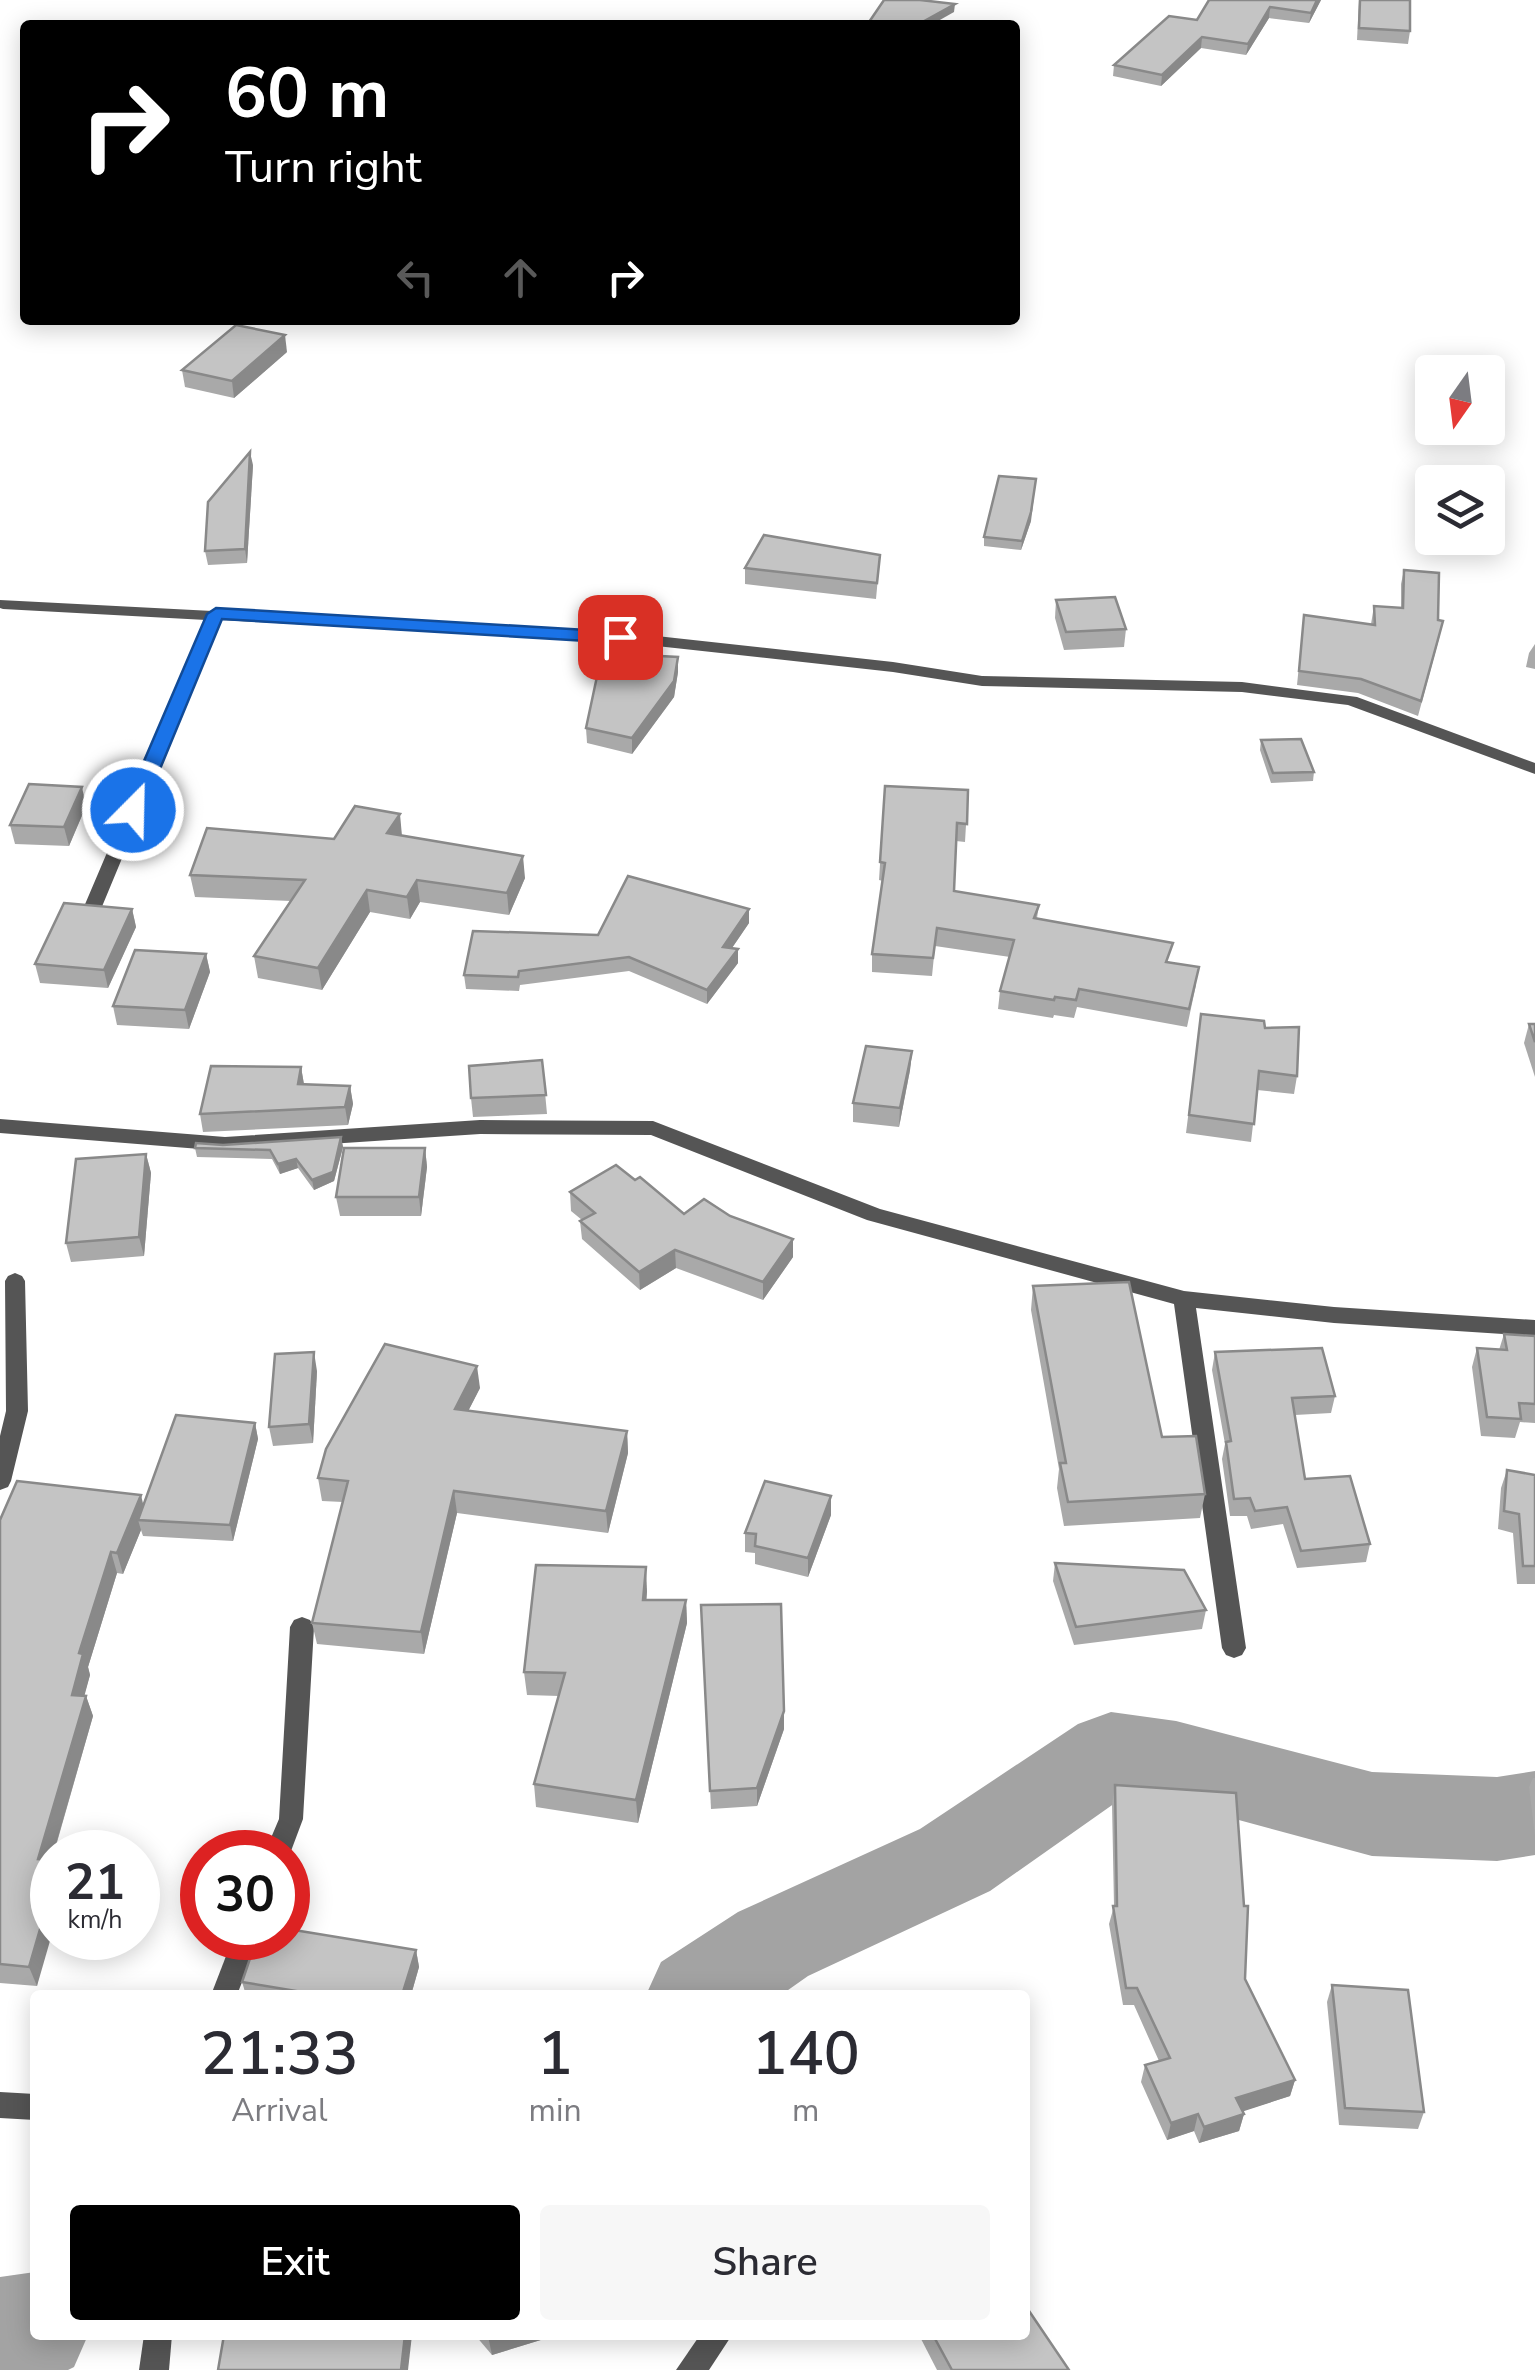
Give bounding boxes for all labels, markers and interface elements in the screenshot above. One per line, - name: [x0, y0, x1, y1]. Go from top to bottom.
- text: 60 m: [225, 46, 389, 142]
- icon: right: [60, 60, 190, 190]
- text: Turn right: [225, 137, 422, 198]
- icon: left: [388, 250, 443, 305]
- icon: ahead: [493, 250, 548, 305]
- icon: right: [598, 250, 653, 305]
- north arrow: [1415, 355, 1505, 445]
- map controls: [1415, 355, 1505, 555]
- button: layers: [1415, 465, 1505, 555]
- pin: [578, 595, 663, 680]
- icon: arrive: [593, 610, 648, 665]
- position arrow: [81, 758, 185, 862]
- speed limit sign: 30: [180, 1830, 310, 1960]
- text: 21: [65, 1848, 125, 1917]
- text: km/h: [67, 1903, 123, 1937]
- text: 21:33: [200, 2013, 358, 2095]
- text: 1: [537, 2013, 573, 2095]
- text: 140: [752, 2013, 860, 2095]
- text: Arrival: [231, 2089, 327, 2132]
- text: min: [529, 2089, 582, 2132]
- text: m: [792, 2089, 820, 2132]
- button: Exit: [70, 2205, 520, 2320]
- button: Share: [540, 2205, 990, 2320]

